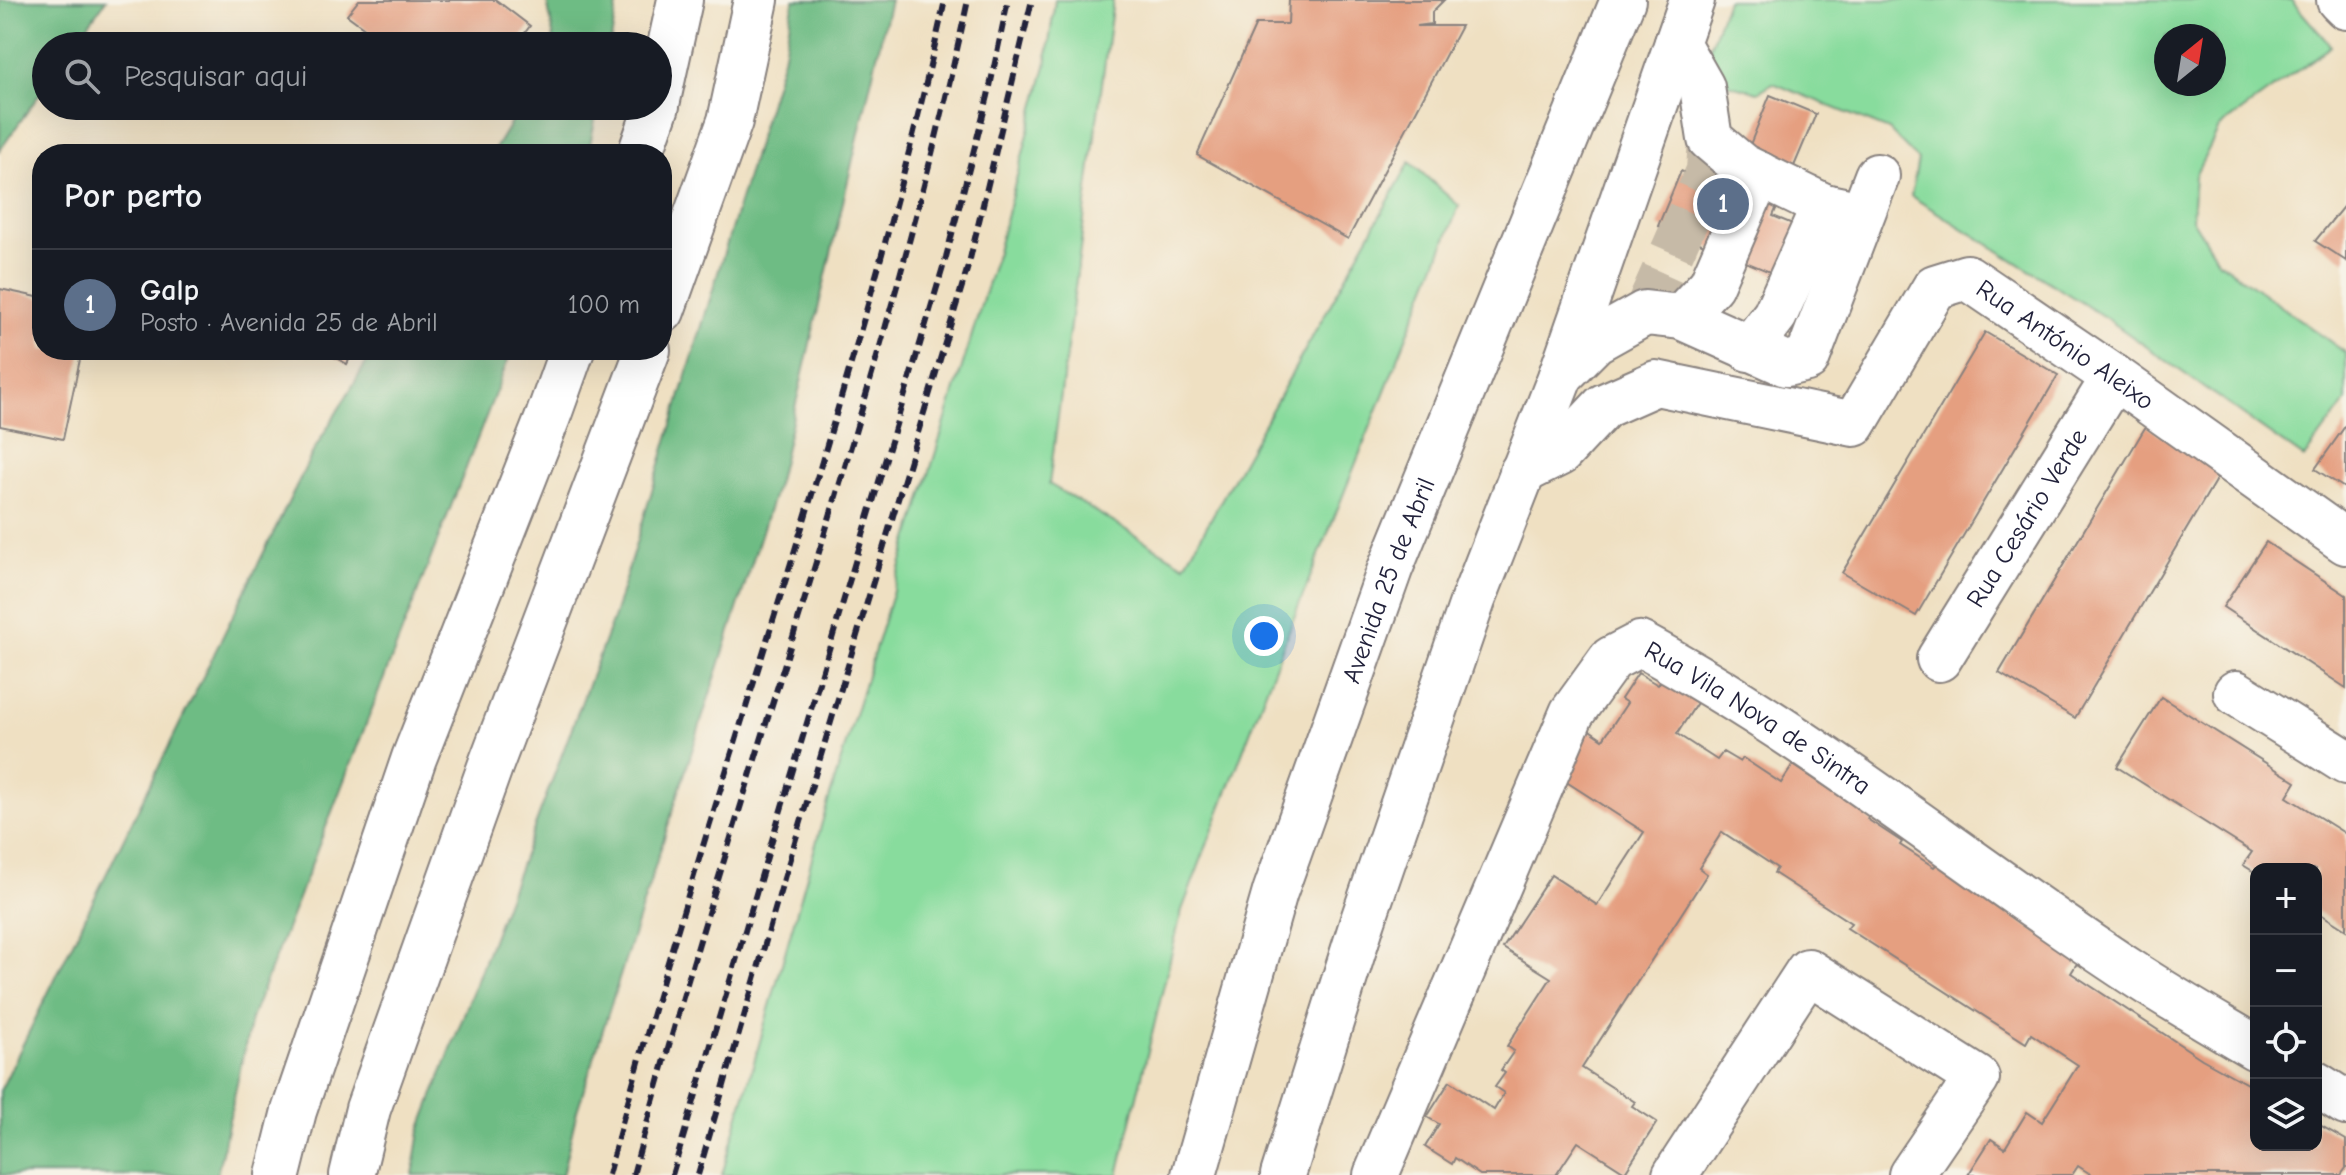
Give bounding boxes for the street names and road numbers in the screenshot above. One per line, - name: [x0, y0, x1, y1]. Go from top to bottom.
- street label: Rua António Aleixo: [1970, 274, 2160, 417]
- street label: Rua Cesário Verde: [1961, 424, 2094, 613]
- street label: Avenida 25 de Abril: [1337, 473, 1442, 687]
- street label: Rua Vila Nova de Sintra: [1639, 635, 1876, 801]

